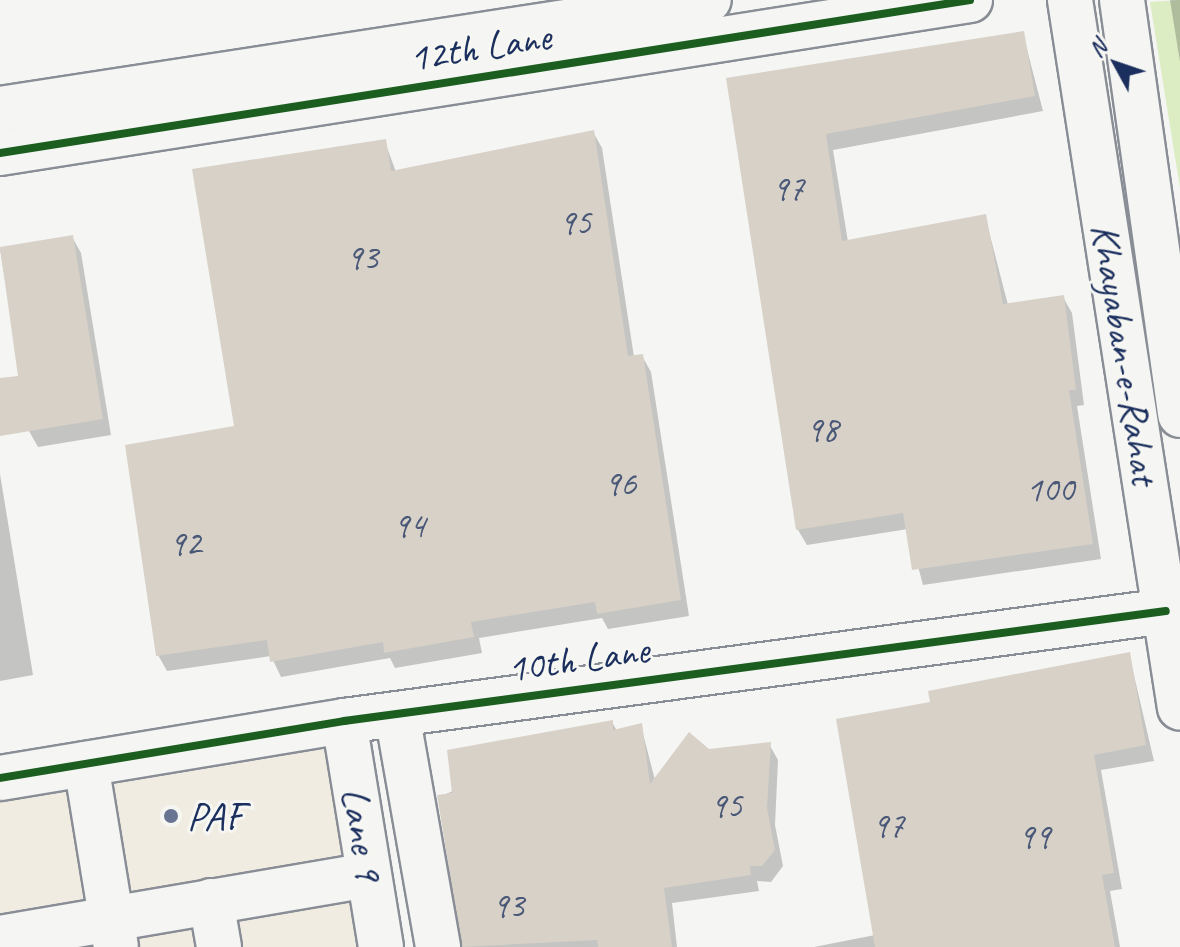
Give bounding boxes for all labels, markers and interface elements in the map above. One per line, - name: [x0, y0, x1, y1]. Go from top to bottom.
- street label: 12th Lane: [406, 12, 554, 82]
- north arrow: [1076, 24, 1156, 104]
- text: N: [1083, 34, 1113, 63]
- house number: 97: [772, 167, 804, 211]
- house number: 95: [559, 201, 591, 245]
- street label: Khayaban-e-Rahat: [1081, 220, 1169, 488]
- house number: 93: [346, 236, 378, 280]
- house number: 98: [806, 408, 838, 452]
- house number: 96: [604, 462, 636, 506]
- house number: 100: [1026, 468, 1074, 512]
- house number: 94: [393, 504, 425, 548]
- house number: 92: [169, 522, 201, 566]
- street label: 10th Lane: [504, 625, 652, 693]
- street label: Lane 9: [331, 784, 393, 884]
- house number: 95: [710, 784, 742, 828]
- place label: PAF: [187, 792, 243, 840]
- house number: 97: [872, 804, 904, 848]
- marker: PAF: [162, 807, 180, 825]
- house number: 99: [1018, 815, 1050, 859]
- house number: 93: [492, 884, 524, 928]

